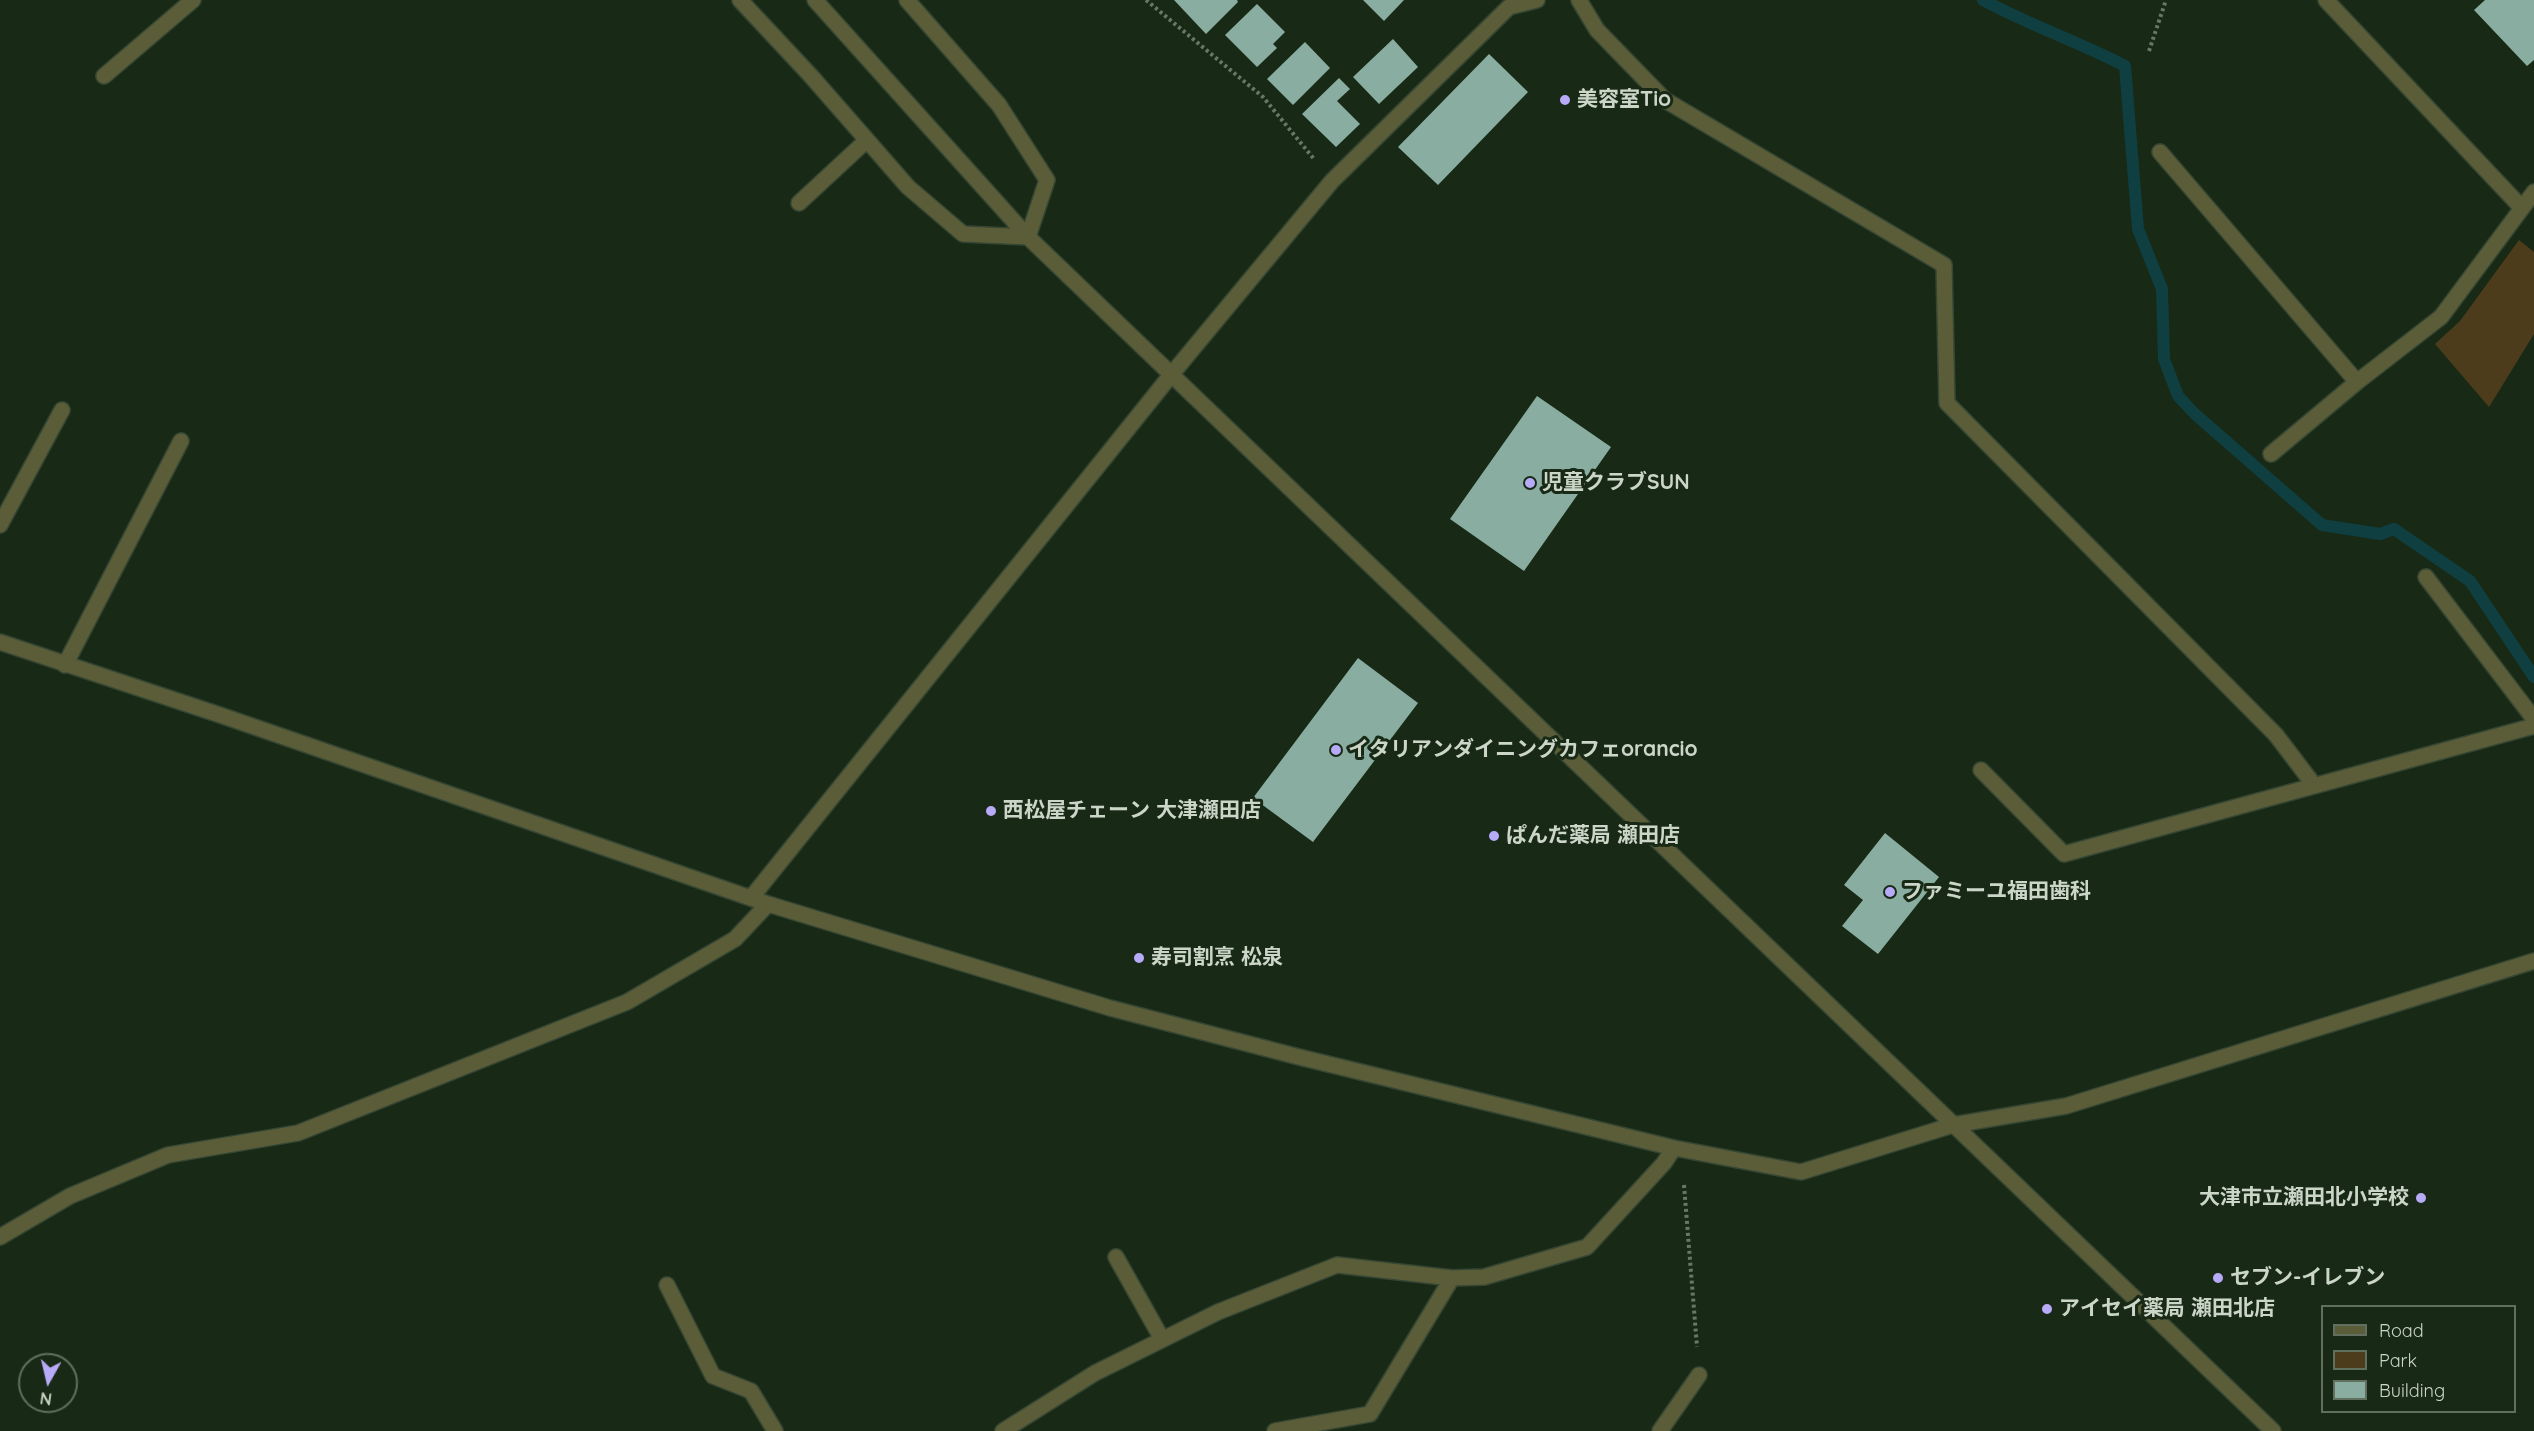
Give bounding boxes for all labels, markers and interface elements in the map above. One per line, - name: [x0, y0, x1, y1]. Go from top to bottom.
- place label: 美容室Tio: [1577, 87, 1671, 113]
- marker: 美容室Tio: [1558, 93, 1572, 107]
- place label: 児童クラブSUN: [1542, 470, 1690, 496]
- marker: 児童クラブSUN: [1523, 476, 1537, 490]
- place label: イタリアンダイニングカフェorancio: [1348, 737, 1698, 763]
- marker: イタリアンダイニングカフェorancio: [1329, 743, 1343, 757]
- place label: 西松屋チェーン 大津瀬田店: [1003, 798, 1261, 824]
- marker: 西松屋チェーン 大津瀬田店: [984, 804, 998, 818]
- place label: ぱんだ薬局 瀬田店: [1506, 823, 1680, 849]
- marker: ぱんだ薬局 瀬田店: [1487, 829, 1501, 843]
- place label: ファミーユ福田歯科: [1902, 879, 2091, 905]
- marker: ファミーユ福田歯科: [1883, 885, 1897, 899]
- place label: 寿司割烹 松泉: [1151, 945, 1283, 971]
- marker: 寿司割烹 松泉: [1132, 951, 1146, 965]
- place label: 大津市立瀬田北小学校: [2199, 1185, 2409, 1211]
- marker: 大津市立瀬田北小学校: [2414, 1191, 2428, 1205]
- place label: セブン-イレブン: [2230, 1265, 2385, 1291]
- marker: セブン-イレブン: [2211, 1271, 2225, 1285]
- place label: アイセイ薬局 瀬田北店: [2059, 1296, 2275, 1322]
- marker: アイセイ薬局 瀬田北店: [2040, 1302, 2054, 1316]
- legend: [2321, 1305, 2516, 1413]
- text: Road: [2379, 1319, 2424, 1342]
- text: Park: [2379, 1349, 2417, 1372]
- north arrow: [18, 1353, 78, 1413]
- text: Building: [2379, 1379, 2445, 1402]
- text: N: [39, 1388, 53, 1410]

